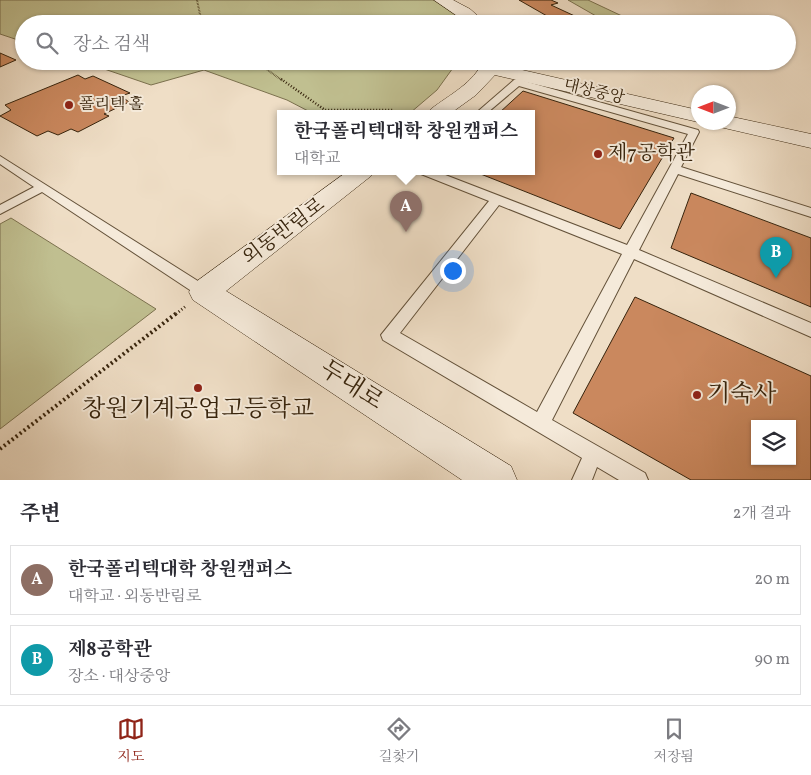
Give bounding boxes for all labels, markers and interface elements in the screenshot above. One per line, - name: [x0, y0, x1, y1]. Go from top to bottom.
- search box: [15, 15, 796, 70]
- icon: search: [33, 29, 61, 57]
- text: 장소 검색: [73, 32, 150, 58]
- street label: 대상중앙: [561, 74, 627, 110]
- north arrow: [691, 85, 736, 130]
- place label: 폴리텍 홀: [79, 94, 144, 116]
- marker: 폴리텍 홀: [63, 99, 75, 111]
- popup: [277, 110, 535, 175]
- text: 한국폴리텍대학 창원캠퍼스: [294, 119, 518, 145]
- place label: 제7공학관: [608, 140, 696, 168]
- text: 대학교: [294, 148, 340, 170]
- marker: 제7공학관: [592, 148, 604, 160]
- pin: A: [390, 191, 422, 232]
- street label: 외동반림로: [237, 192, 331, 272]
- pin: B: [760, 237, 792, 278]
- your location: [440, 258, 466, 284]
- street label: 두대로: [313, 353, 389, 419]
- place label: 기숙사: [707, 378, 777, 412]
- marker: 창원기계공업고등학교: [192, 382, 204, 394]
- marker: 기숙사: [691, 389, 703, 401]
- place label: 창원기계공업고등학교: [82, 393, 314, 427]
- map controls: [751, 420, 796, 465]
- button: layers: [751, 420, 796, 465]
- text: 주변: [20, 500, 61, 529]
- text: 2개 결과: [733, 503, 791, 525]
- text: 한국폴리텍대학 창원캠퍼스: [68, 557, 292, 583]
- text: A: [31, 569, 43, 591]
- text: 20 m: [755, 569, 790, 591]
- text: 대학교 · 외동반림로: [68, 586, 201, 608]
- text: 제8공학관: [68, 637, 152, 663]
- text: B: [32, 649, 42, 671]
- text: 90 m: [754, 649, 790, 671]
- text: 장소 · 대상중앙: [68, 666, 170, 688]
- tab: 지도: [117, 715, 145, 767]
- tab: 길찾기: [379, 715, 419, 767]
- tab: 저장됨: [653, 715, 694, 767]

